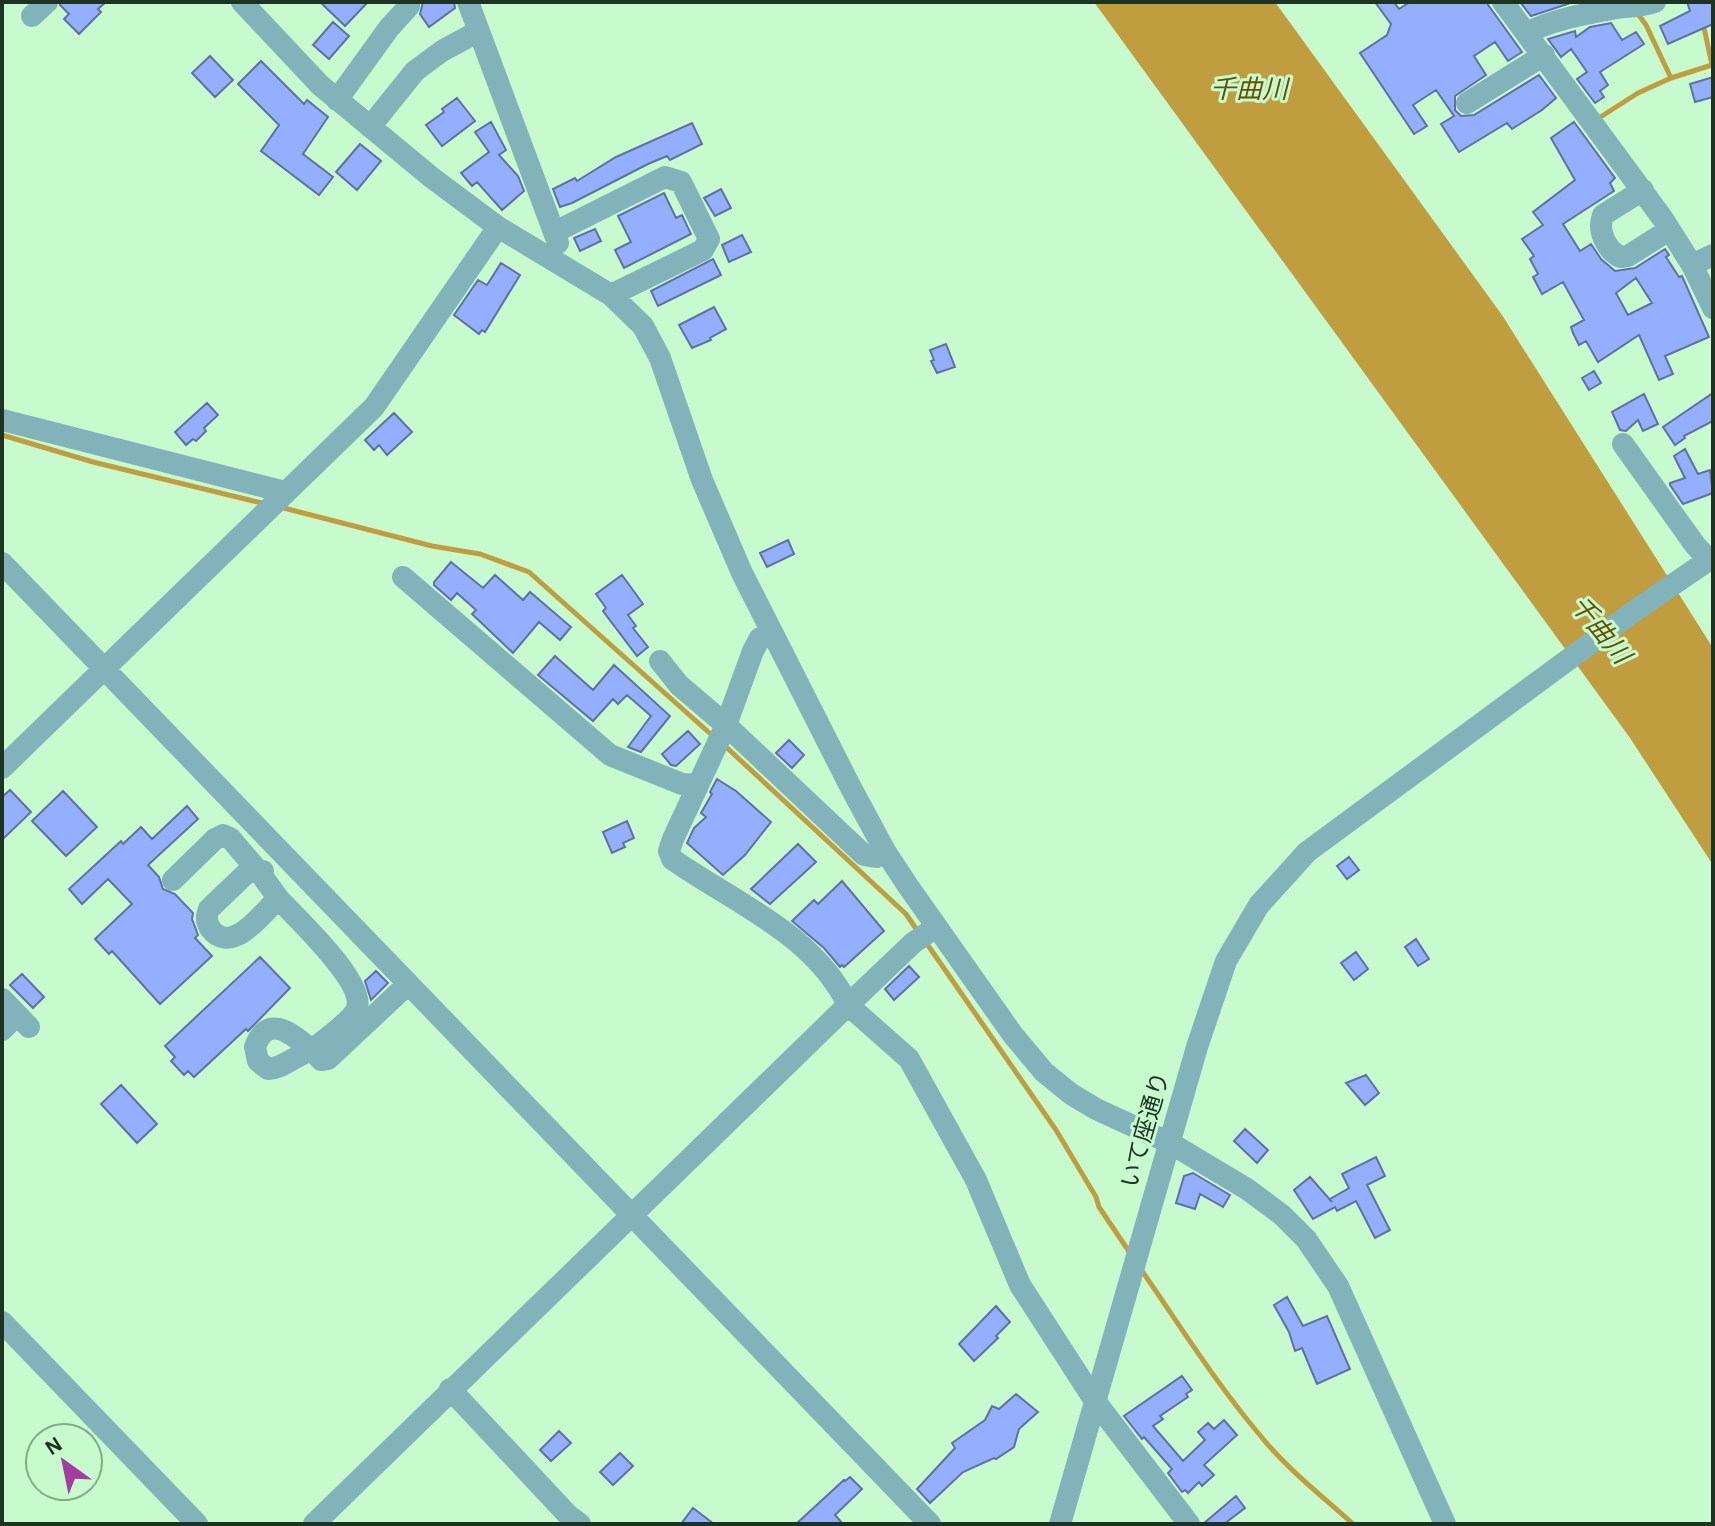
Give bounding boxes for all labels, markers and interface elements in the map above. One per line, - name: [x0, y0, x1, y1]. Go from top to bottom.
- water label: 千曲川: [1210, 76, 1291, 103]
- water label: 千曲川: [1565, 591, 1637, 671]
- street label: いて座通り: [1116, 1069, 1174, 1191]
- north arrow: [24, 1422, 104, 1502]
- text: N: [41, 1433, 66, 1459]

